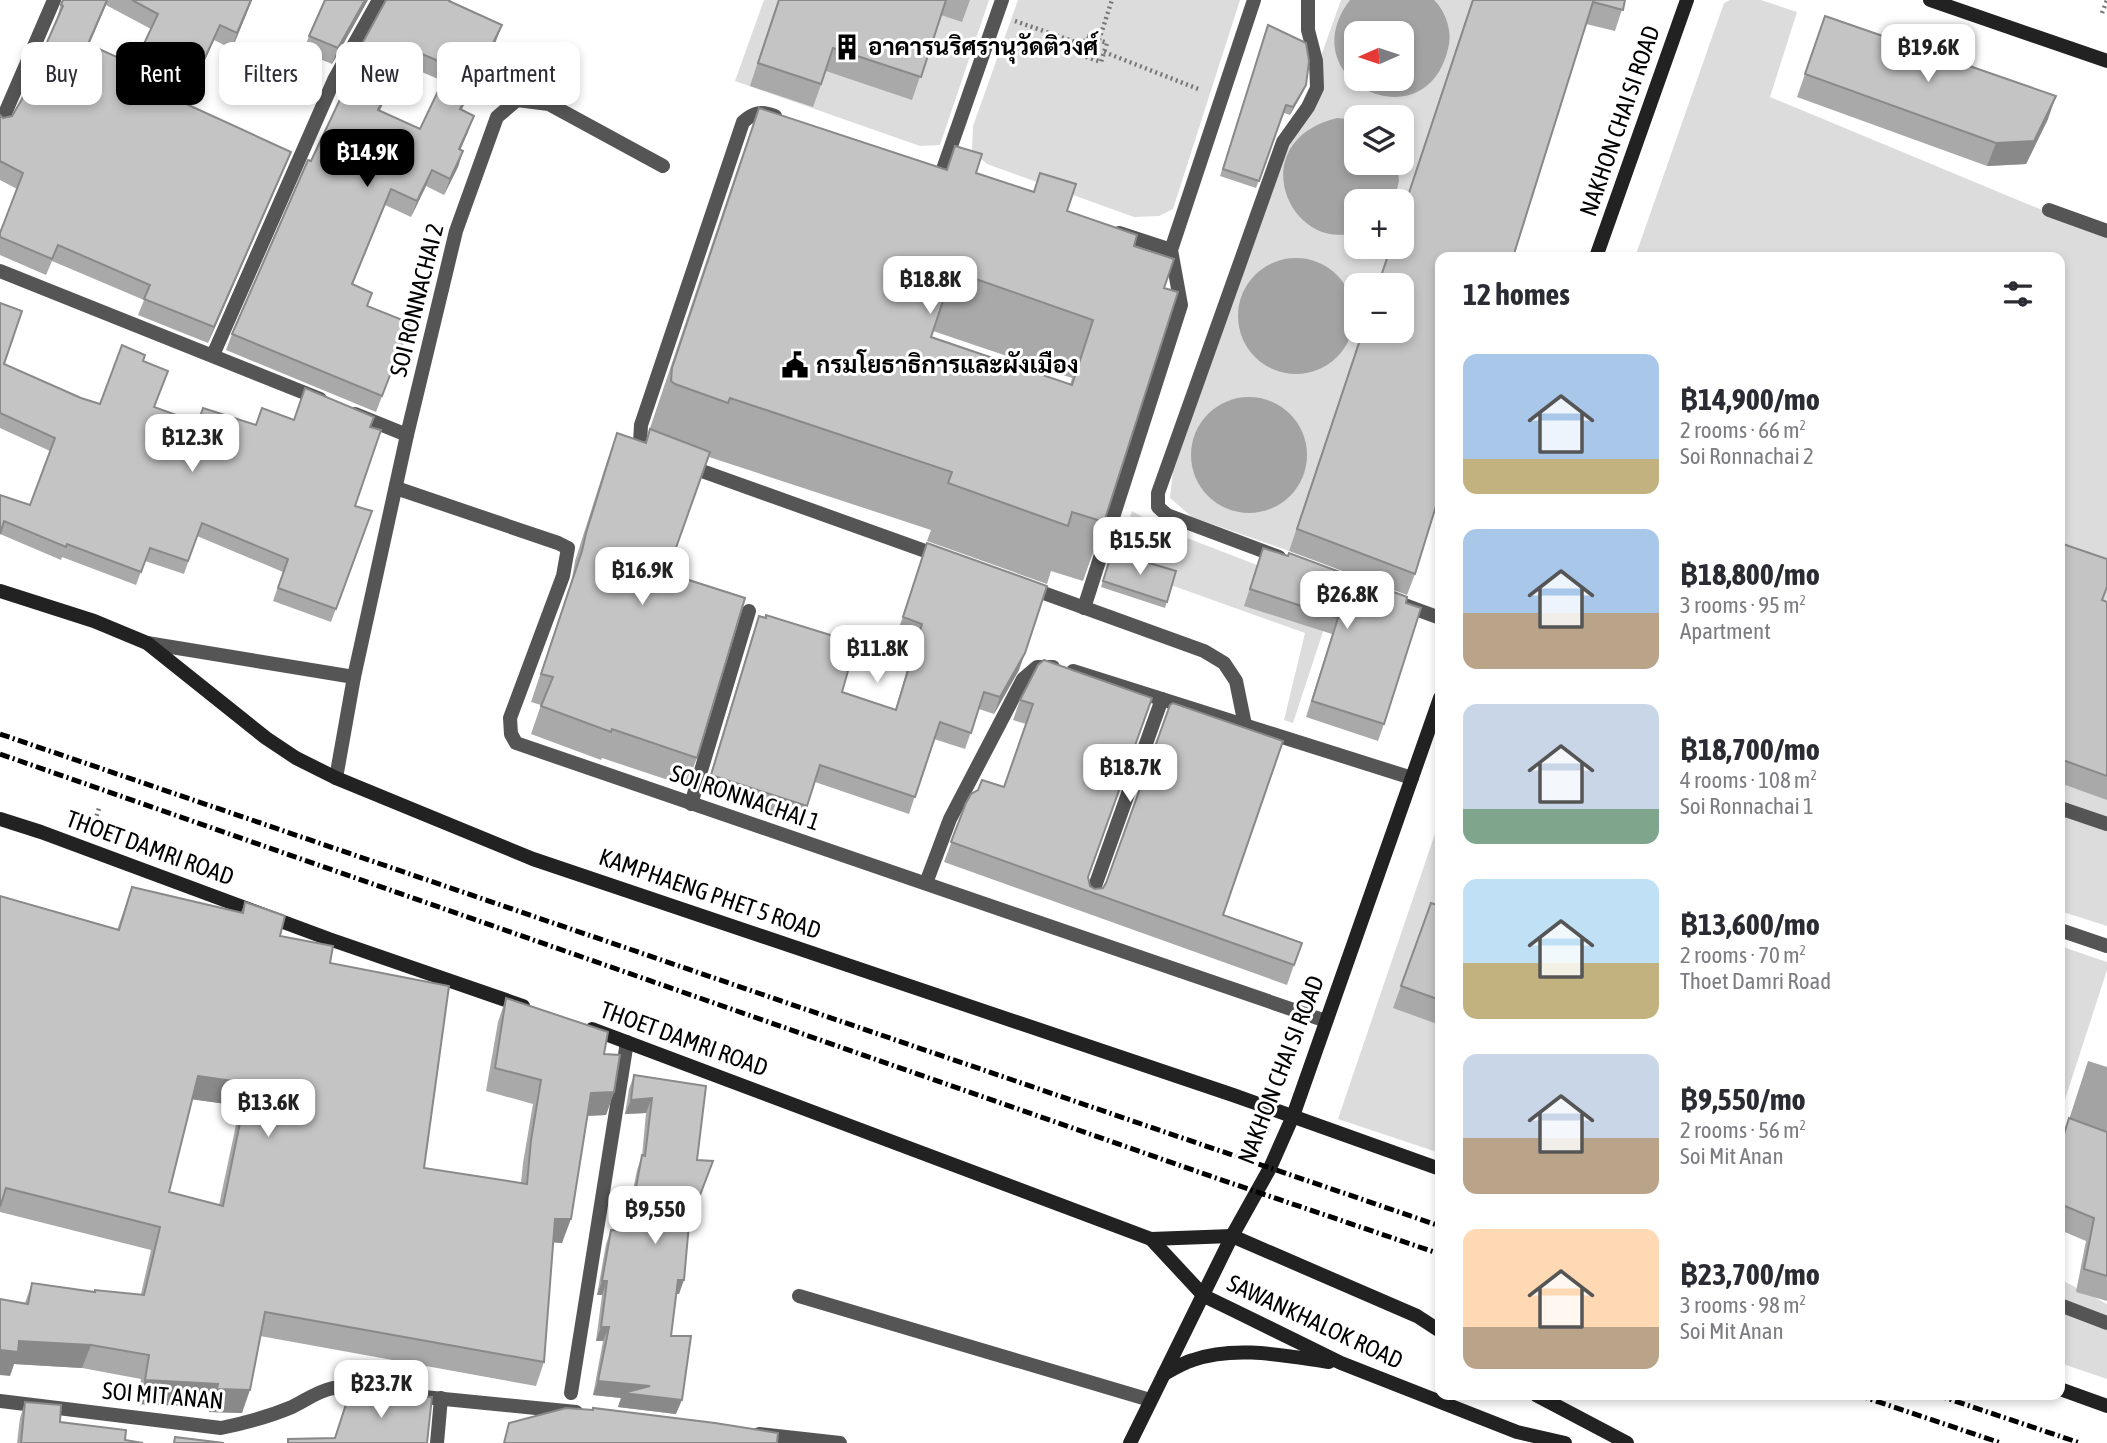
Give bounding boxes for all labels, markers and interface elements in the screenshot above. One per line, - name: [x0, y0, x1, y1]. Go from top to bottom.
- north arrow: [1344, 21, 1414, 91]
- map controls: [1344, 21, 1414, 343]
- street label: NAKHON CHAI SI ROAD: [1574, 22, 1665, 220]
- pin: ฿19.6K: [1871, 24, 1985, 84]
- place label: อาคารนริศรานุวัดติวงศ์: [868, 31, 1100, 64]
- building icon: อาคารนริศรานุวัดติวงศ์: [832, 32, 862, 62]
- text: ฿19.6K: [1897, 34, 1959, 60]
- chip: Buy: [21, 42, 102, 105]
- chip: Rent: [116, 42, 205, 105]
- chip: Filters: [219, 42, 322, 105]
- chip: New: [336, 42, 423, 105]
- chip: Apartment: [437, 42, 580, 105]
- button: layers: [1344, 105, 1414, 175]
- pin: ฿14.9K: [310, 130, 424, 189]
- text: ฿14.9K: [336, 139, 398, 165]
- button: +: [1344, 189, 1414, 259]
- street label: SOI RONNACHAI 2: [384, 221, 449, 379]
- pin: ฿18.8K: [873, 256, 987, 316]
- text: ฿18.8K: [899, 266, 961, 292]
- button: −: [1344, 273, 1414, 343]
- icon: filters: [1999, 275, 2037, 313]
- text: 12 homes: [1463, 277, 1570, 311]
- place label: กรมโยธาธิการและผังเมือง: [816, 349, 1079, 378]
- public building icon: กรมโยธาธิการและผังเมือง: [780, 350, 810, 380]
- icon: home: [1519, 382, 1603, 466]
- text: ฿14,900/mo: [1680, 382, 1820, 416]
- pin: ฿12.3K: [135, 414, 249, 474]
- text: 2 rooms · 66 m²: [1680, 417, 1806, 443]
- text: ฿12.3K: [161, 424, 223, 450]
- text: Soi Ronnachai 2: [1680, 443, 1814, 469]
- pin: ฿15.5K: [1083, 518, 1197, 577]
- text: ฿15.5K: [1109, 527, 1171, 553]
- pin: ฿16.9K: [585, 548, 699, 607]
- text: ฿16.9K: [611, 557, 673, 583]
- icon: home: [1519, 557, 1603, 641]
- text: ฿18,800/mo: [1680, 557, 1820, 591]
- pin: ฿26.8K: [1290, 572, 1404, 631]
- text: ฿26.8K: [1316, 581, 1378, 607]
- text: 3 rooms · 95 m²: [1680, 592, 1806, 618]
- text: Apartment: [1680, 618, 1771, 644]
- pin: ฿11.8K: [820, 626, 934, 685]
- text: ฿11.8K: [846, 635, 908, 661]
- icon: home: [1519, 732, 1603, 816]
- text: ฿18,700/mo: [1680, 732, 1820, 766]
- pin: ฿18.7K: [1073, 744, 1187, 804]
- text: ฿18.7K: [1099, 754, 1161, 780]
- street label: SOI RONNACHAI 1: [667, 759, 824, 836]
- text: 4 rooms · 108 m²: [1680, 767, 1817, 793]
- text: Soi Ronnachai 1: [1680, 793, 1814, 819]
- street label: THOET DAMRI ROAD: [63, 805, 238, 890]
- street label: KAMPHAENG PHET 5 ROAD: [596, 843, 825, 944]
- icon: home: [1519, 907, 1603, 991]
- text: ฿13,600/mo: [1680, 907, 1820, 941]
- text: 2 rooms · 70 m²: [1680, 942, 1806, 968]
- text: Thoet Damri Road: [1680, 968, 1831, 994]
- street label: NAKHON CHAI SI ROAD: [1232, 972, 1329, 1168]
- street label: THOET DAMRI ROAD: [597, 996, 772, 1081]
- pin: ฿13.6K: [211, 1080, 325, 1139]
- icon: home: [1519, 1082, 1603, 1166]
- text: ฿9,550/mo: [1680, 1082, 1806, 1116]
- text: ฿13.6K: [237, 1089, 299, 1115]
- text: 2 rooms · 56 m²: [1680, 1117, 1806, 1143]
- text: Soi Mit Anan: [1680, 1143, 1784, 1169]
- pin: ฿9,550: [598, 1186, 712, 1246]
- text: ฿9,550: [624, 1196, 686, 1222]
- icon: home: [1519, 1257, 1603, 1341]
- text: ฿23,700/mo: [1680, 1257, 1820, 1291]
- street label: SAWANKHALOK ROAD: [1223, 1269, 1407, 1374]
- text: 3 rooms · 98 m²: [1680, 1292, 1806, 1318]
- text: Soi Mit Anan: [1680, 1318, 1784, 1344]
- pin: ฿23.7K: [324, 1360, 438, 1420]
- text: ฿23.7K: [350, 1370, 412, 1396]
- street label: SOI MIT ANAN: [101, 1377, 225, 1414]

